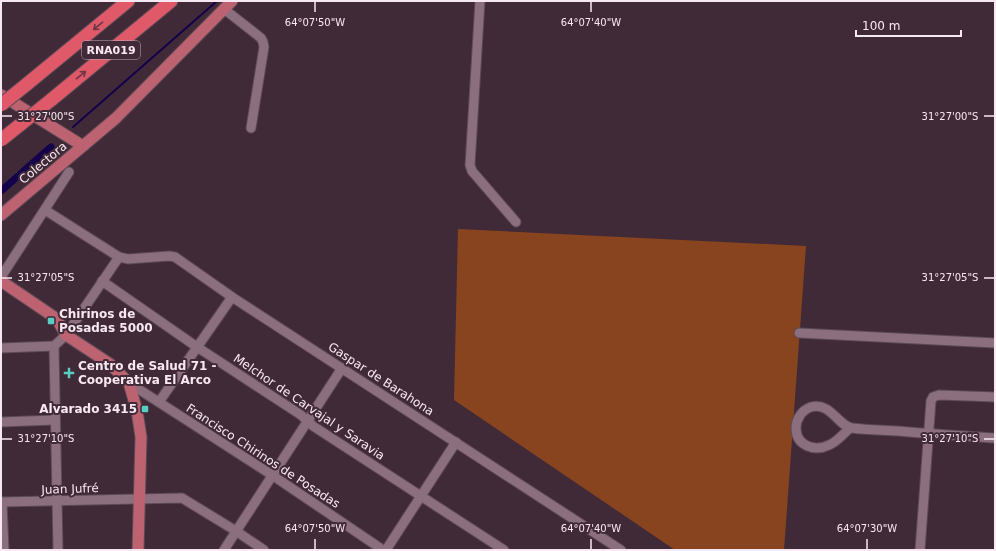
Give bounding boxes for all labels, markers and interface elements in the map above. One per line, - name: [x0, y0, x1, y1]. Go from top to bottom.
- scale bar: [856, 12, 961, 38]
- text: 64°07'50"W: [285, 17, 345, 28]
- text: 64°07'40"W: [561, 17, 621, 28]
- text: 100 m: [862, 19, 900, 33]
- one-way arrow: [93, 21, 104, 30]
- road number: RNA019: [82, 41, 140, 59]
- one-way arrow: [75, 71, 86, 79]
- text: 31°27'00"S: [18, 111, 74, 122]
- text: 31°27'00"S: [922, 111, 978, 122]
- street label: Colectora: [17, 139, 69, 187]
- text: 31°27'05"S: [18, 272, 74, 283]
- text: 31°27'05"S: [922, 272, 978, 283]
- place label: Chirinos de Posadas 5000: [59, 307, 153, 335]
- marker: Chirinos de Posadas 5000: [46, 316, 56, 326]
- street label: Gaspar de Barahona: [326, 340, 436, 418]
- street label: Melchor de Carvajal y Saravia: [231, 351, 387, 463]
- place label: Centro de Salud 71 - Cooperativa El Arco: [78, 359, 217, 387]
- marker: Centro de Salud 71 - Cooperativa El Arco: [63, 367, 75, 379]
- street label: Francisco Chirinos de Posadas: [184, 401, 342, 511]
- place label: Alvarado 3415: [39, 402, 137, 416]
- marker: Alvarado 3415: [140, 404, 150, 414]
- text: 31°27'10"S: [18, 433, 74, 444]
- text: 31°27'10"S: [922, 433, 978, 444]
- street label: Juan Jufré: [40, 481, 99, 497]
- text: 64°07'50"W: [285, 523, 345, 534]
- text: 64°07'40"W: [561, 523, 621, 534]
- text: 64°07'30"W: [837, 523, 897, 534]

